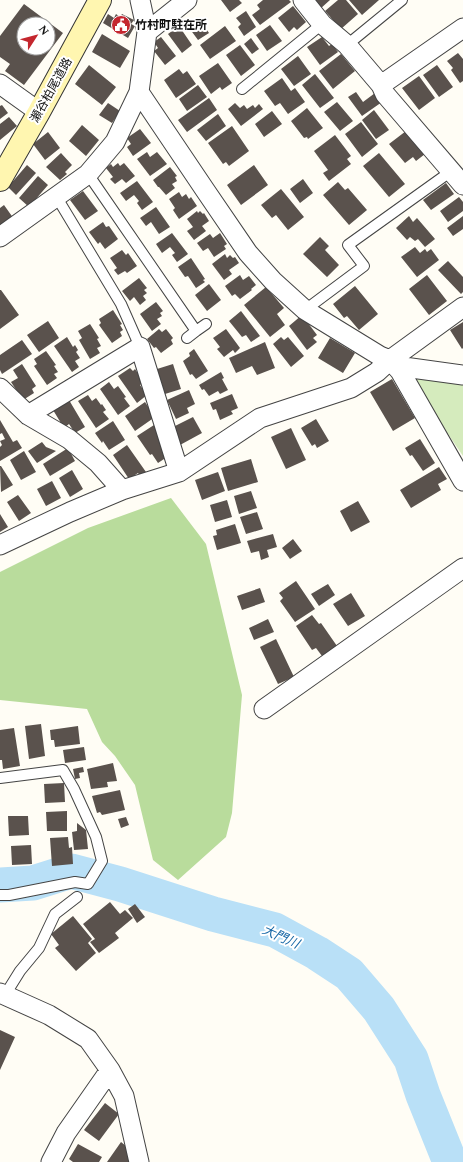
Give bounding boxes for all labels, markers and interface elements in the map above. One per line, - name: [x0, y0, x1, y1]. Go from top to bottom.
- public building icon: 竹村町駐在所: [110, 14, 132, 36]
- north arrow: [16, 16, 56, 56]
- place label: 竹村町駐在所: [135, 16, 207, 35]
- text: N: [34, 22, 53, 39]
- street label: 瀬谷柏尾道路: [26, 54, 77, 126]
- water label: 大門川: [259, 920, 304, 955]

